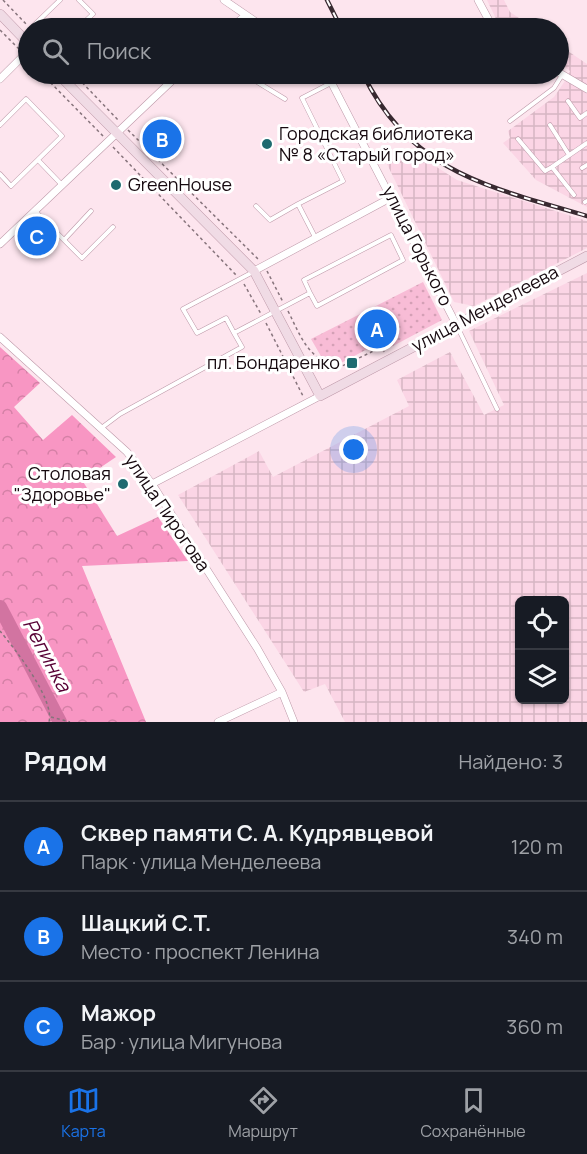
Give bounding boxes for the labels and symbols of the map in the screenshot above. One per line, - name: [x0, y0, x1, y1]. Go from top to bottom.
- pin: B: [142, 116, 182, 162]
- place label: Городская библиотека № 8 «Старый город»: [279, 121, 473, 166]
- marker: Городская библиотека № 8 «Старый город»: [260, 137, 274, 151]
- place label: GreenHouse: [128, 172, 232, 196]
- marker: GreenHouse: [109, 178, 123, 192]
- street label: улица Горького: [377, 181, 458, 310]
- pin: C: [18, 214, 57, 258]
- street label: улица Менделеева: [407, 259, 562, 357]
- pin: A: [358, 306, 397, 352]
- place label: пл. Бондаренко: [207, 350, 340, 374]
- marker: пл. Бондаренко: [345, 356, 359, 370]
- your location: [339, 435, 368, 464]
- street label: улица Пирогова: [120, 449, 216, 576]
- place label: Столовая "Здоровье": [14, 461, 111, 506]
- marker: Столовая "Здоровье": [116, 477, 130, 491]
- water label: Репинка: [17, 613, 78, 697]

